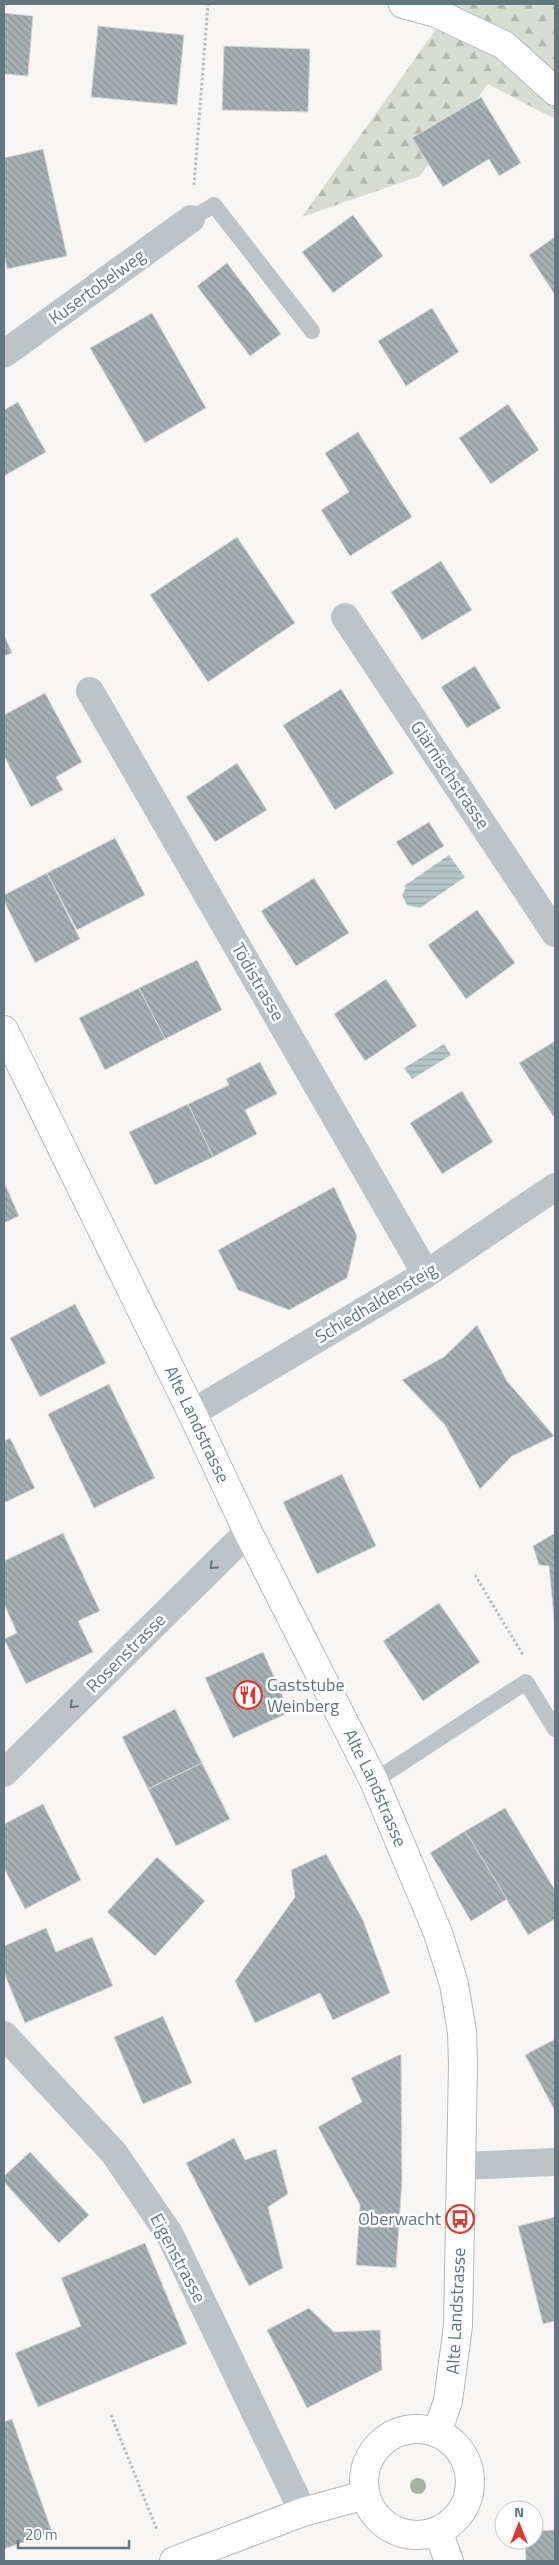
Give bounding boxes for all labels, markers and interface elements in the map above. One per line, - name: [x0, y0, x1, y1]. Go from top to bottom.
- street label: Kusertobelweg: [43, 242, 151, 331]
- street label: Glärnischstrasse: [404, 715, 497, 834]
- street label: Tödistrasse: [225, 938, 292, 1026]
- street label: Schiedhaldensteig: [310, 1255, 442, 1350]
- street label: Alte Landstrasse: [158, 1361, 237, 1487]
- one-way arrow: [210, 1560, 219, 1569]
- street label: Rosenstrasse: [80, 1607, 172, 1699]
- place label: Gaststube Weinberg: [267, 1671, 345, 1719]
- restaurant icon: Gaststube Weinberg: [233, 1680, 263, 1710]
- one-way arrow: [69, 1699, 78, 1708]
- street label: Alte Landstrasse: [337, 1724, 414, 1851]
- bus stop icon: Oberwacht: [445, 2204, 475, 2234]
- place label: Oberwacht: [358, 2205, 442, 2232]
- street label: Eigenstrasse: [144, 2208, 213, 2307]
- street label: Alte Landstrasse: [439, 2247, 472, 2375]
- north arrow: [494, 2500, 544, 2550]
- text: N: [514, 2501, 524, 2522]
- scale bar: [18, 2518, 129, 2550]
- text: 20 m: [25, 2523, 58, 2546]

